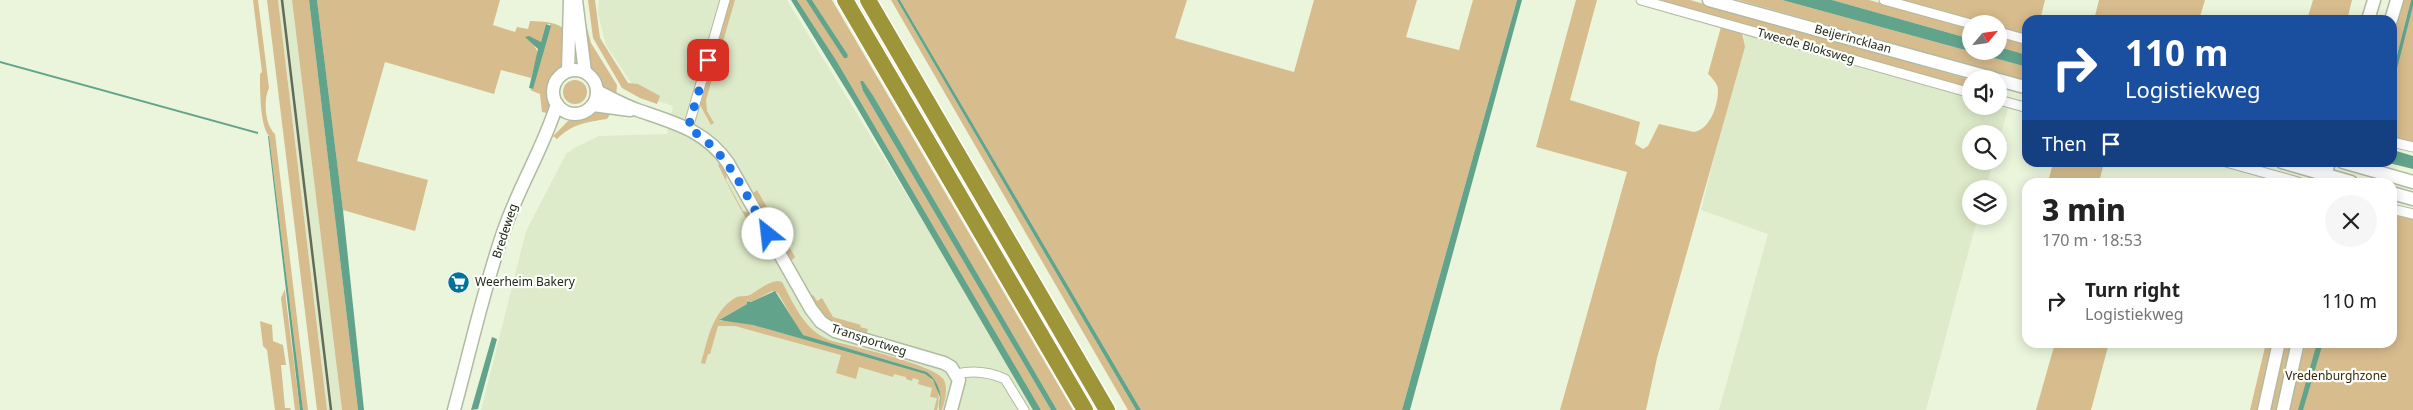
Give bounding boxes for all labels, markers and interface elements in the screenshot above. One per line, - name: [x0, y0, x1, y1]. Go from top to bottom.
- north arrow: [1962, 15, 2008, 60]
- map controls: [1962, 15, 2007, 225]
- street label: Beijerincklaan: [1813, 20, 1894, 57]
- street label: Tweede Bloksweg: [1755, 23, 1857, 68]
- text: 110 m: [2125, 29, 2228, 76]
- icon: right: [2042, 35, 2107, 100]
- pin: [687, 39, 729, 81]
- icon: arrive: [694, 46, 722, 74]
- button: sound: [1962, 70, 2007, 115]
- text: Logistiekweg: [2125, 74, 2261, 104]
- button: search: [1962, 125, 2007, 170]
- icon: arrive: [2097, 130, 2125, 158]
- text: Then: [2042, 131, 2087, 157]
- button: layers: [1962, 180, 2007, 225]
- text: 3 min: [2042, 189, 2126, 230]
- button: close: [2325, 195, 2377, 247]
- street label: Bredeweg: [488, 201, 521, 260]
- position arrow: [741, 207, 793, 259]
- text: 170 m · 18:53: [2042, 229, 2142, 251]
- supermarket icon: Weerheim Bakery: [447, 270, 471, 294]
- place label: Weerheim Bakery: [475, 273, 576, 290]
- text: Turn right: [2085, 277, 2180, 303]
- icon: right: [2042, 287, 2070, 315]
- text: 110 m: [2322, 288, 2377, 314]
- text: Logistiekweg: [2085, 303, 2184, 325]
- street label: Transportweg: [829, 319, 909, 360]
- park label: Vredenburghzone: [2285, 367, 2387, 384]

